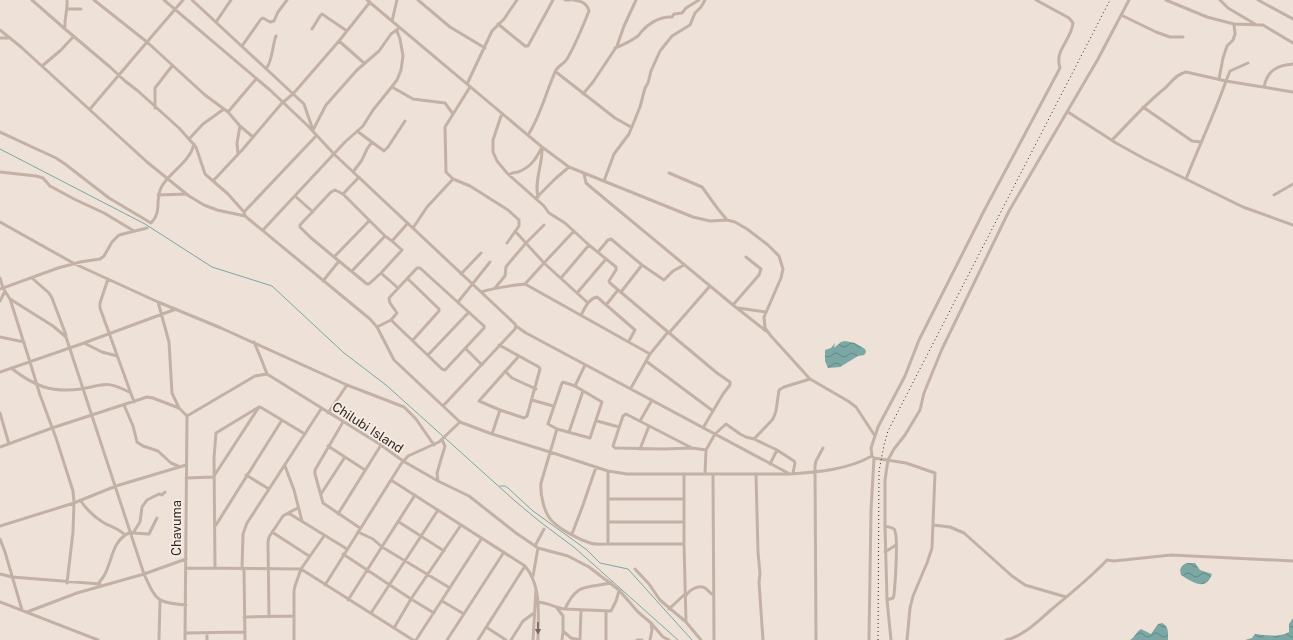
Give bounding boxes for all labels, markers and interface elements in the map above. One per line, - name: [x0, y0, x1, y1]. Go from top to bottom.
- street label: Chilubi Island: [329, 399, 406, 456]
- street label: Chavuma: [169, 500, 184, 556]
- one-way arrow: [535, 622, 541, 635]

